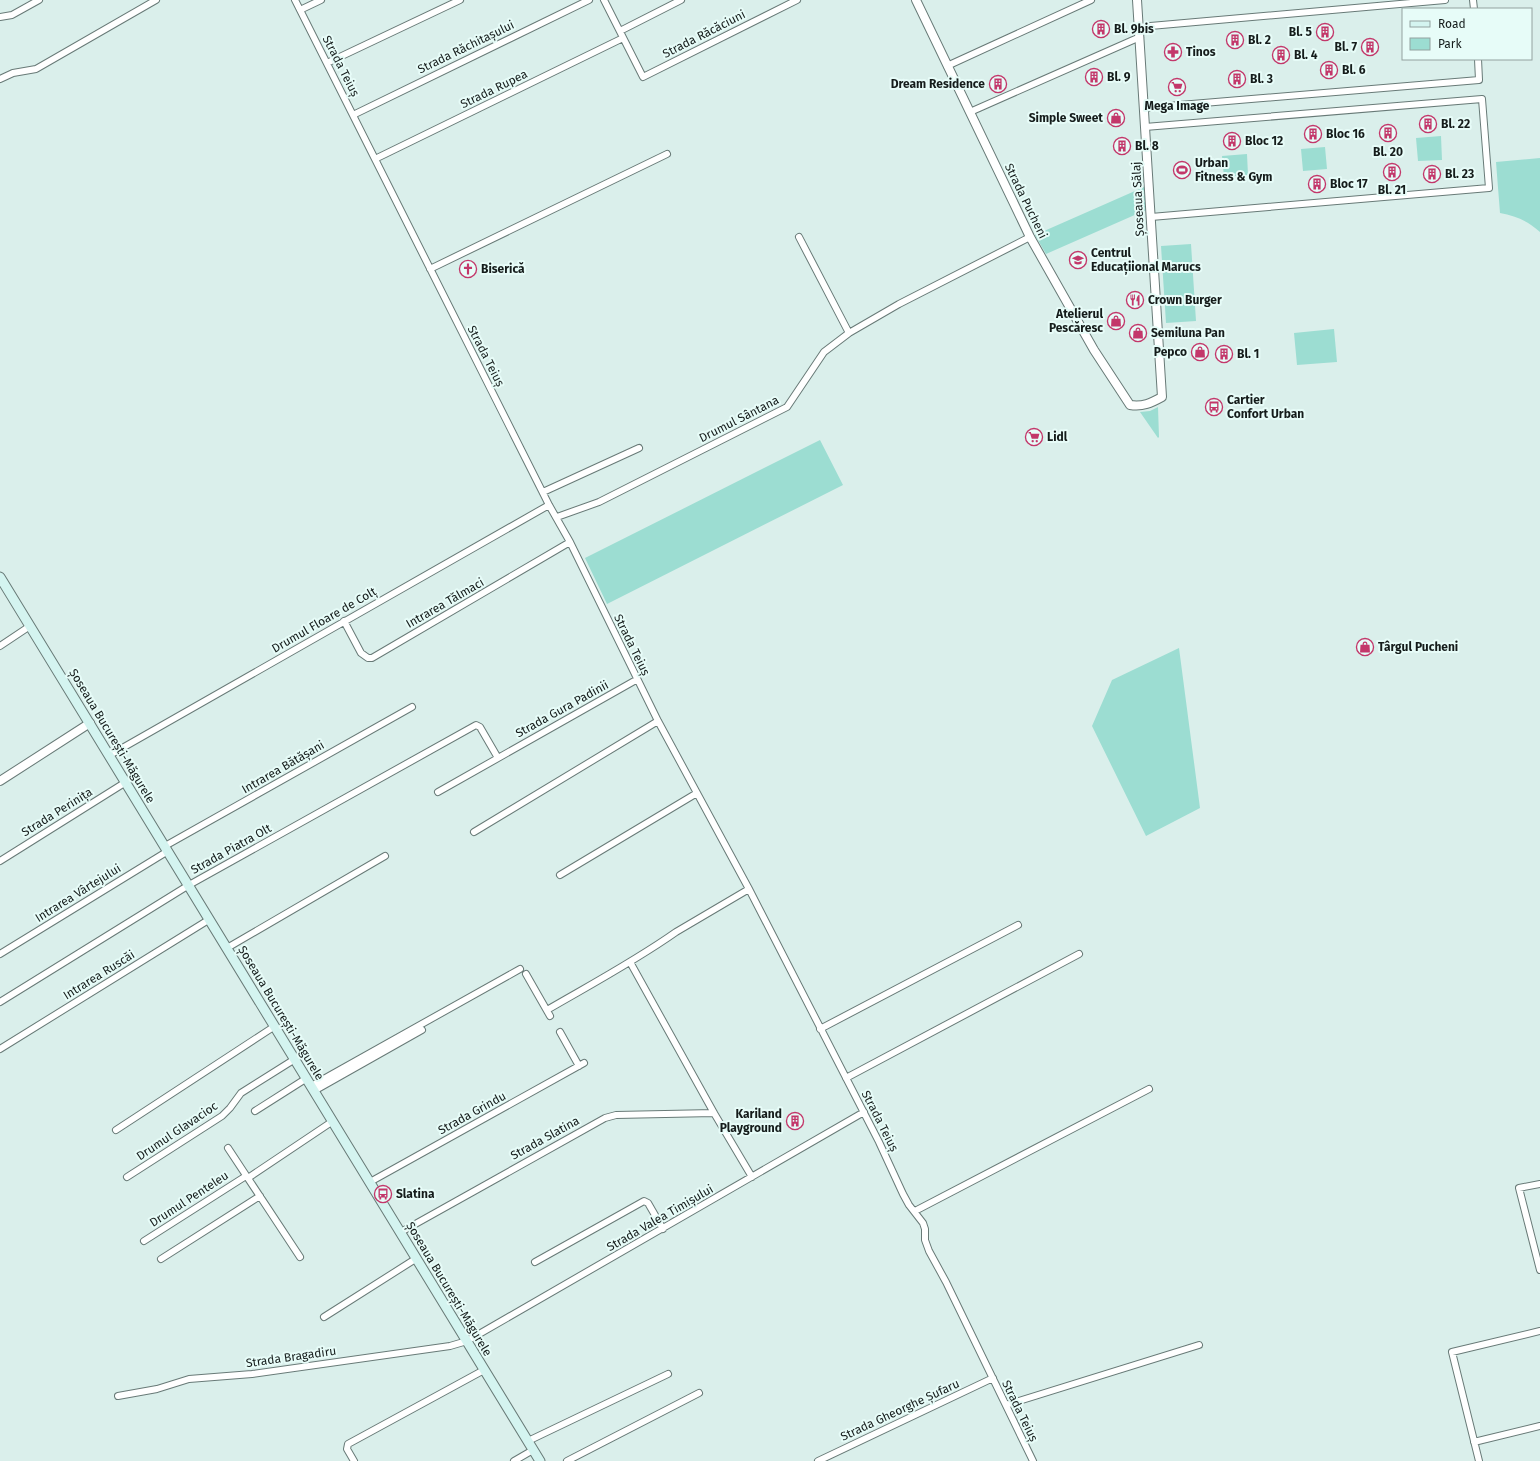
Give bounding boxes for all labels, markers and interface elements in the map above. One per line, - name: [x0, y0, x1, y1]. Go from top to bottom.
- street label: Strada Răcăciuni: [660, 7, 748, 61]
- legend: [1402, 8, 1532, 60]
- text: Road: [1438, 17, 1466, 31]
- street label: Strada Răchitașului: [416, 18, 517, 77]
- building icon: Bl. 9bis: [1091, 19, 1111, 39]
- place label: Bl. 9bis: [1114, 22, 1154, 36]
- building icon: Bl. 5: [1315, 22, 1335, 42]
- place label: Bl. 5: [1289, 25, 1313, 39]
- building icon: Bl. 2: [1225, 30, 1245, 50]
- street label: Strada Teiuș: [319, 33, 363, 100]
- place label: Bl. 2: [1248, 33, 1271, 47]
- building icon: Bl. 7: [1360, 37, 1380, 57]
- text: Park: [1438, 37, 1462, 51]
- place label: Bl. 7: [1335, 40, 1357, 54]
- pharmacy icon: Tinos: [1163, 42, 1183, 62]
- place label: Tinos: [1186, 45, 1216, 59]
- building icon: Bl. 4: [1271, 45, 1291, 65]
- place label: Bl. 4: [1294, 48, 1318, 62]
- building icon: Bl. 6: [1319, 60, 1339, 80]
- place label: Bl. 6: [1342, 63, 1366, 77]
- street label: Strada Rupea: [458, 67, 530, 111]
- building icon: Bl. 9: [1084, 67, 1104, 87]
- building icon: Bl. 3: [1227, 69, 1247, 89]
- place label: Bl. 9: [1107, 70, 1131, 84]
- place label: Bl. 3: [1250, 72, 1273, 86]
- building icon: Dream Residence: [988, 74, 1008, 94]
- place label: Dream Residence: [891, 77, 985, 91]
- supermarket icon: Mega Image: [1167, 77, 1187, 97]
- place label: Mega Image: [1145, 99, 1210, 113]
- shop icon: Simple Sweet: [1106, 108, 1126, 128]
- place label: Simple Sweet: [1029, 111, 1103, 125]
- building icon: Bl. 22: [1418, 114, 1438, 134]
- place label: Bl. 22: [1441, 117, 1470, 131]
- building icon: Bl. 20: [1378, 123, 1398, 143]
- building icon: Bloc 16: [1303, 124, 1323, 144]
- place label: Bloc 16: [1326, 127, 1365, 141]
- building icon: Bloc 12: [1222, 131, 1242, 151]
- place label: Bloc 12: [1245, 134, 1283, 148]
- building icon: Bl. 8: [1112, 136, 1132, 156]
- place label: Bl. 8: [1135, 139, 1159, 153]
- place label: Bl. 20: [1373, 145, 1403, 159]
- place label: Urban Fitness & Gym: [1195, 156, 1272, 184]
- sports icon: Urban Fitness & Gym: [1172, 160, 1192, 180]
- street label: Strada Pucheni: [1002, 161, 1050, 241]
- street label: Șoseaua Sălaj: [1129, 161, 1148, 237]
- building icon: Bl. 21: [1382, 162, 1402, 182]
- building icon: Bl. 23: [1422, 164, 1442, 184]
- place label: Bl. 23: [1445, 167, 1474, 181]
- building icon: Bloc 17: [1307, 174, 1327, 194]
- place label: Bloc 17: [1330, 177, 1368, 191]
- place label: Bl. 21: [1378, 183, 1406, 197]
- place label: Centrul Educațiional Marucs: [1091, 246, 1201, 275]
- school or university icon: Centrul Educațiional Marucs: [1068, 250, 1088, 270]
- church icon: Biserică: [458, 259, 478, 279]
- place label: Biserică: [481, 262, 525, 276]
- restaurant icon: Crown Burger: [1125, 290, 1145, 310]
- place label: Crown Burger: [1148, 293, 1222, 307]
- place label: Atelierul Pescăresc: [1049, 307, 1103, 335]
- shop icon: Atelierul Pescăresc: [1106, 311, 1126, 331]
- street label: Strada Teiuș: [464, 323, 508, 390]
- shop icon: Semiluna Pan: [1128, 323, 1148, 343]
- place label: Semiluna Pan: [1151, 326, 1225, 340]
- shop icon: Pepco: [1190, 342, 1210, 362]
- building icon: Bl. 1: [1214, 344, 1234, 364]
- place label: Pepco: [1154, 345, 1187, 359]
- place label: Bl. 1: [1237, 347, 1259, 361]
- street label: Drumul Sântana: [697, 393, 781, 445]
- place label: Cartier Confort Urban: [1227, 393, 1304, 421]
- bus stop icon: Cartier Confort Urban: [1204, 397, 1224, 417]
- supermarket icon: Lidl: [1024, 427, 1044, 447]
- place label: Lidl: [1047, 430, 1068, 444]
- street label: Intrarea Tălmaci: [404, 575, 486, 631]
- street label: Drumul Floare de Colț: [269, 584, 380, 656]
- street label: Strada Teiuș: [610, 612, 653, 679]
- shop icon: Târgul Pucheni: [1355, 637, 1375, 657]
- place label: Târgul Pucheni: [1378, 640, 1458, 654]
- street label: Șoseaua București-Măgurele: [65, 666, 158, 806]
- street label: Strada Gura Padinii: [513, 678, 611, 740]
- street label: Intrarea Bătășani: [239, 738, 327, 797]
- street label: Strada Perinița: [19, 785, 96, 840]
- street label: Strada Piatra Olt: [188, 821, 274, 877]
- street label: Intrarea Vârtejului: [33, 861, 123, 925]
- street label: Șoseaua București-Măgurele: [234, 943, 327, 1083]
- street label: Intrarea Ruscăi: [61, 947, 137, 1003]
- street label: Strada Teiuș: [858, 1088, 902, 1155]
- street label: Strada Grindu: [436, 1089, 508, 1137]
- street label: Drumul Glavacioc: [134, 1099, 220, 1163]
- place label: Kariland Playground: [720, 1107, 782, 1135]
- building icon: Kariland Playground: [785, 1111, 805, 1131]
- street label: Strada Slatina: [508, 1113, 582, 1163]
- street label: Drumul Penteleu: [147, 1168, 231, 1230]
- street label: Strada Valea Timișului: [604, 1182, 716, 1255]
- bus stop icon: Slatina: [373, 1184, 393, 1204]
- place label: Slatina: [396, 1187, 435, 1201]
- street label: Șoseaua București-Măgurele: [402, 1219, 495, 1359]
- street label: Strada Bragadiru: [245, 1344, 337, 1370]
- street label: Strada Gheorghe Șufaru: [838, 1376, 962, 1445]
- street label: Strada Teiuș: [998, 1378, 1041, 1445]

